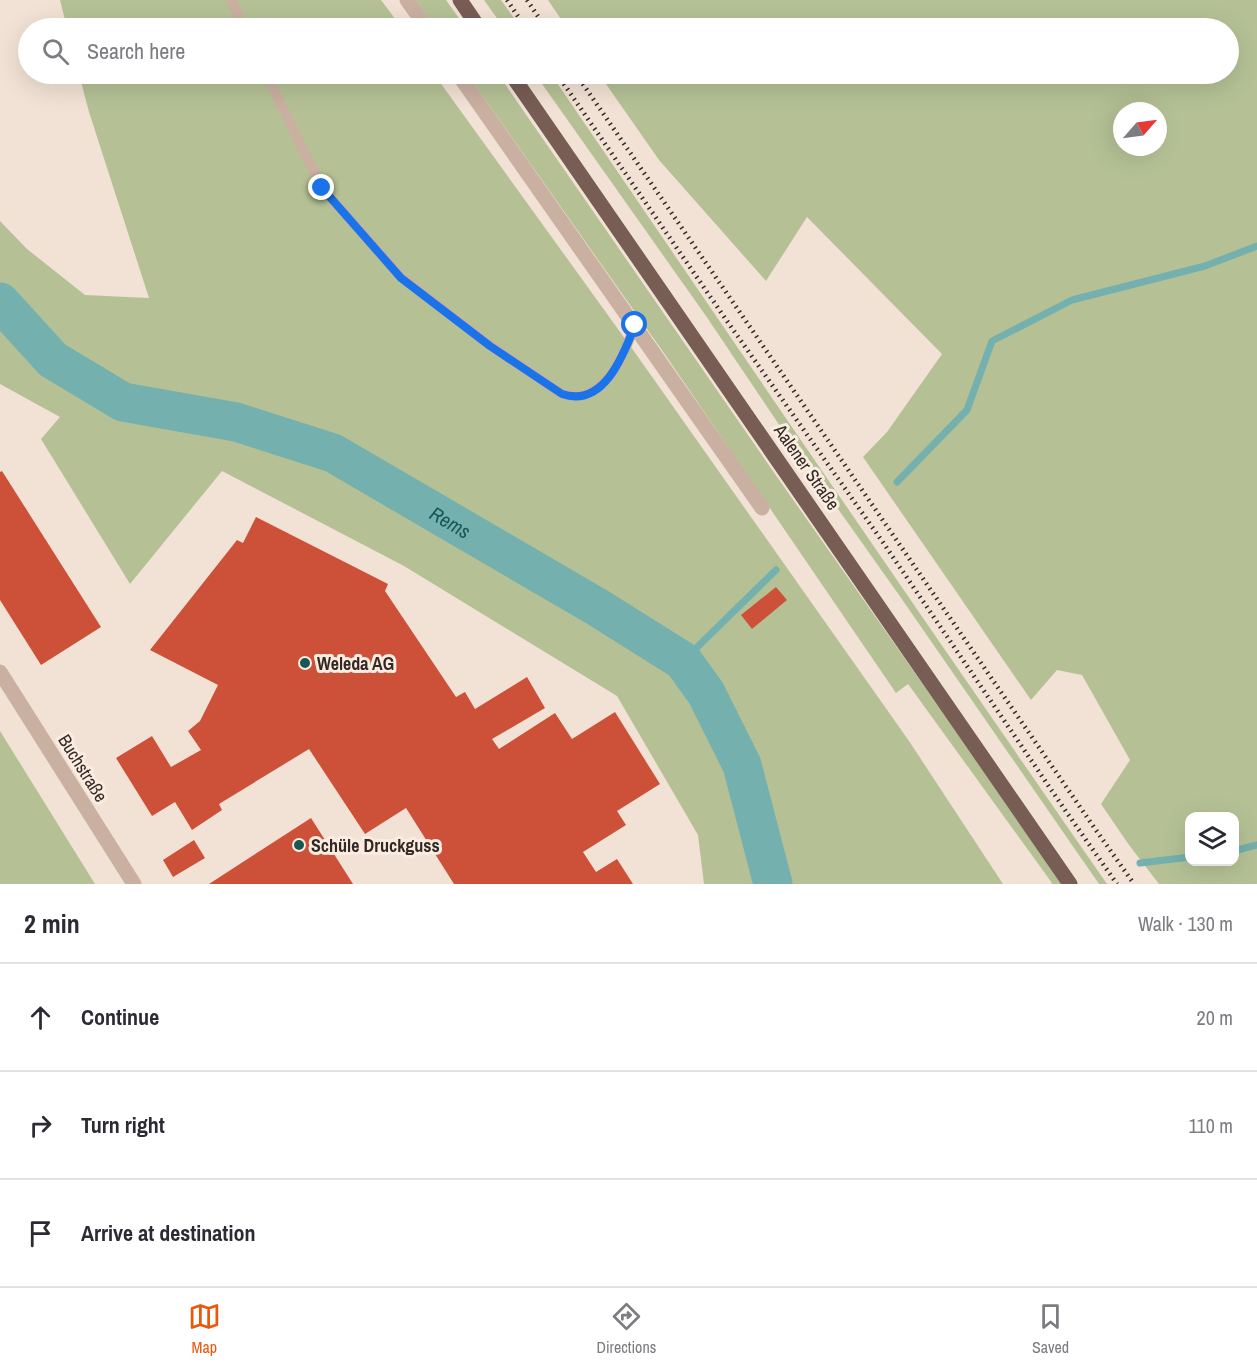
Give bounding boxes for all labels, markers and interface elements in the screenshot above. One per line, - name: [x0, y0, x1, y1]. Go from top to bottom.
- search box: [18, 18, 1239, 84]
- icon: search: [39, 35, 72, 68]
- text: Search here: [87, 36, 185, 66]
- north arrow: [1113, 102, 1167, 156]
- route end: [308, 174, 334, 200]
- route start: [621, 311, 647, 337]
- street label: Aalener Straße: [768, 418, 846, 515]
- water label: Rems: [425, 499, 476, 544]
- place label: Weleda AG: [317, 651, 394, 676]
- marker: Weleda AG: [298, 656, 312, 670]
- street label: Buchstraße: [52, 729, 114, 807]
- map controls: [1185, 812, 1239, 866]
- button: layers: [1185, 812, 1239, 866]
- place label: Schüle Druckguss: [311, 833, 440, 858]
- marker: Schüle Druckguss: [292, 838, 306, 852]
- text: 2 min: [24, 906, 80, 941]
- text: Walk · 130 m: [1138, 910, 1233, 937]
- icon: ahead: [24, 1001, 57, 1034]
- text: Continue: [81, 1002, 159, 1032]
- text: 20 m: [1197, 1004, 1233, 1031]
- icon: right: [24, 1109, 57, 1142]
- text: Turn right: [81, 1110, 165, 1140]
- text: 110 m: [1189, 1112, 1233, 1139]
- icon: arrive: [24, 1217, 57, 1250]
- text: Arrive at destination: [81, 1218, 255, 1248]
- tab: Map: [188, 1300, 221, 1358]
- tab: Directions: [596, 1300, 656, 1358]
- tab: Saved: [1032, 1300, 1069, 1358]

